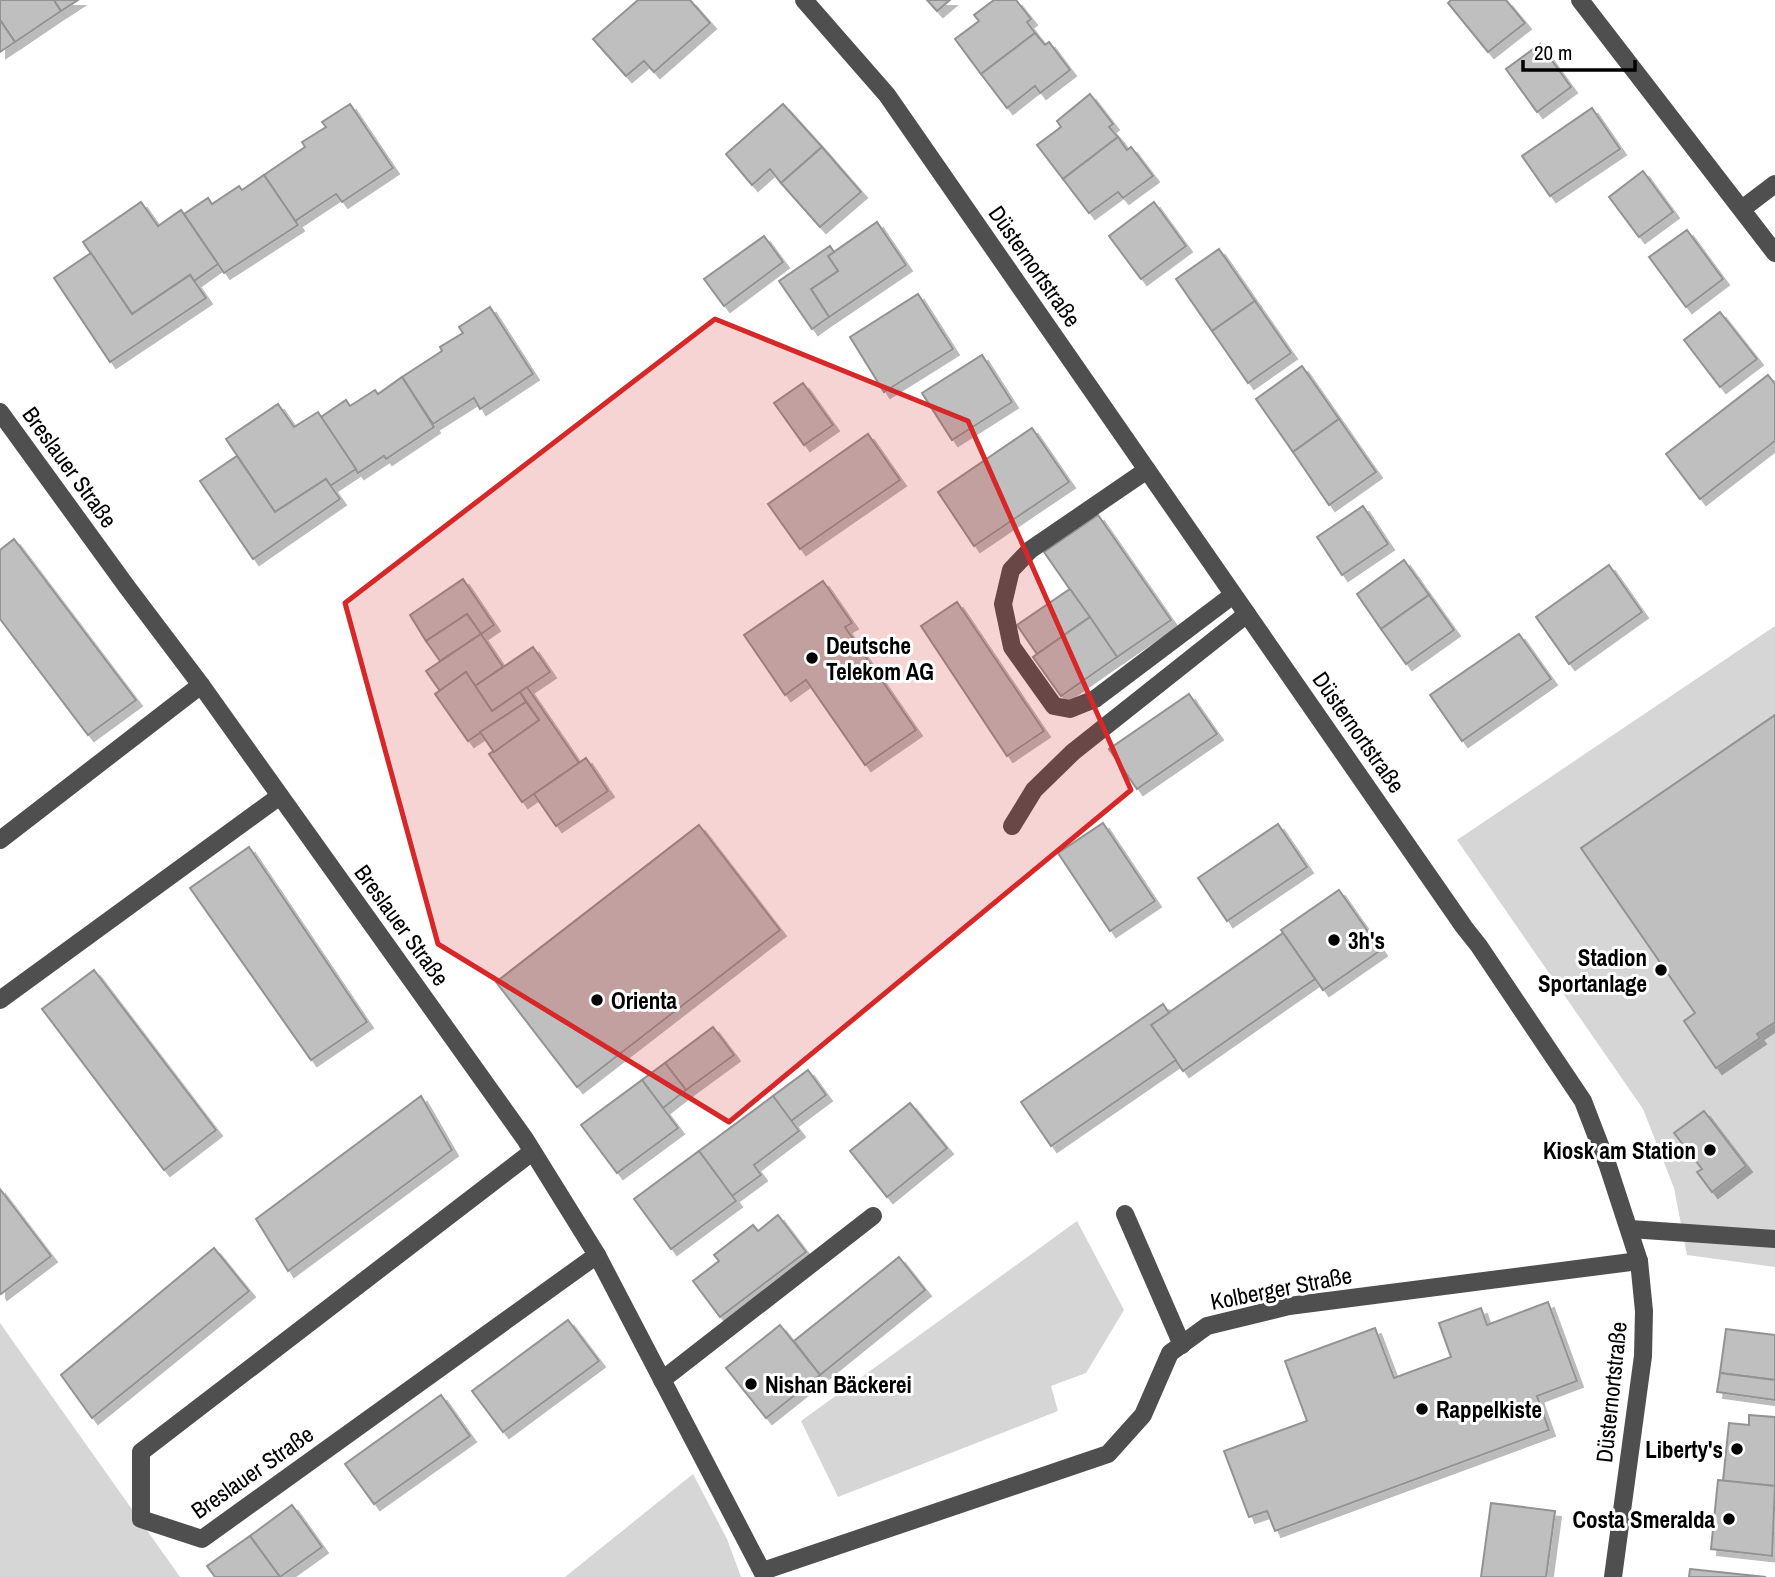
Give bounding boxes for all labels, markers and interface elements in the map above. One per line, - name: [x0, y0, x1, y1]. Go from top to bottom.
- scale bar: [1523, 28, 1635, 72]
- text: 20 m: [1534, 38, 1572, 67]
- street label: Düsternortstraße: [982, 199, 1088, 333]
- street label: Breslauer Straße: [16, 400, 124, 534]
- place label: Deutsche Telekom AG: [826, 630, 934, 687]
- marker: Deutsche Telekom AG: [804, 650, 820, 666]
- street label: Düsternortstraße: [1306, 665, 1412, 799]
- street label: Breslauer Straße: [348, 858, 456, 992]
- place label: 3h's: [1348, 925, 1385, 956]
- marker: 3h's: [1326, 932, 1342, 948]
- place label: Stadion Sportanlage: [1538, 942, 1647, 999]
- marker: Stadion Sportanlage: [1653, 962, 1669, 978]
- place label: Orienta: [611, 985, 678, 1016]
- marker: Orienta: [589, 992, 605, 1008]
- place label: Kiosk am Station: [1543, 1135, 1696, 1166]
- marker: Kiosk am Station: [1702, 1142, 1718, 1158]
- street label: Kolberger Straße: [1208, 1259, 1354, 1317]
- street label: Düsternortstraße: [1588, 1320, 1634, 1464]
- place label: Nishan Bäckerei: [765, 1369, 912, 1400]
- marker: Nishan Bäckerei: [743, 1376, 759, 1392]
- place label: Rappelkiste: [1436, 1394, 1542, 1425]
- marker: Rappelkiste: [1414, 1401, 1430, 1417]
- street label: Breslauer Straße: [185, 1418, 319, 1526]
- place label: Liberty's: [1645, 1434, 1723, 1465]
- marker: Liberty's: [1729, 1441, 1745, 1457]
- place label: Costa Smeralda: [1572, 1504, 1716, 1535]
- marker: Costa Smeralda: [1721, 1511, 1737, 1527]

